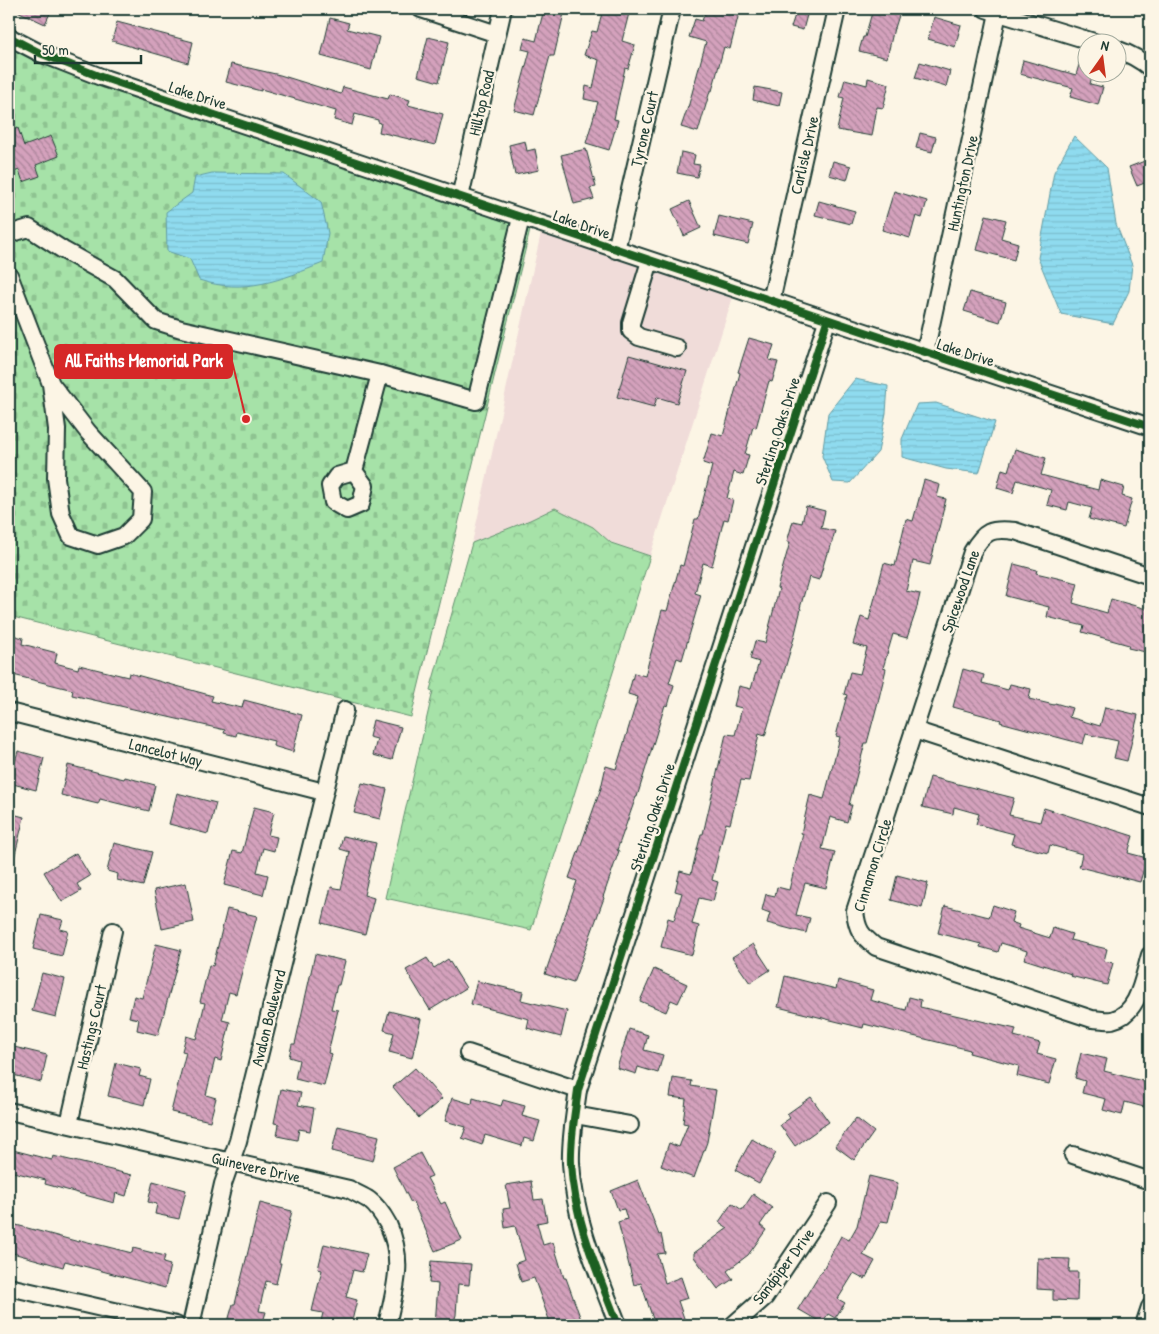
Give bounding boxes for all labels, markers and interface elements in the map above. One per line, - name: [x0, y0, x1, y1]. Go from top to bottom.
- scale bar: [35, 32, 141, 64]
- north arrow: [1076, 32, 1126, 82]
- text: N: [1099, 35, 1112, 55]
- text: 50 m: [42, 39, 69, 60]
- street label: Hilltop Road: [463, 68, 499, 138]
- street label: Lake Drive: [167, 75, 230, 115]
- street label: Tyrone Court: [625, 88, 664, 169]
- street label: Carlisle Drive: [784, 113, 824, 196]
- street label: Huntington Drive: [941, 132, 983, 233]
- street label: Lake Drive: [551, 204, 614, 244]
- street label: Lake Drive: [935, 332, 998, 372]
- callout: All Faiths Memorial Park: [55, 345, 232, 378]
- text: All Faiths Memorial Park: [65, 348, 223, 373]
- street label: Sterling Oaks Drive: [749, 373, 805, 488]
- street label: Spicewood Lane: [936, 546, 985, 635]
- street label: Lancelot Way: [127, 732, 205, 772]
- street label: Sterling Oaks Drive: [624, 759, 680, 874]
- street label: Cinnamon Circle: [847, 815, 897, 914]
- street label: Avalon Boulevard: [245, 967, 291, 1069]
- street label: Hastings Court: [71, 982, 112, 1072]
- street label: Guinevere Drive: [210, 1146, 303, 1188]
- street label: Sandpiper Drive: [747, 1223, 819, 1309]

